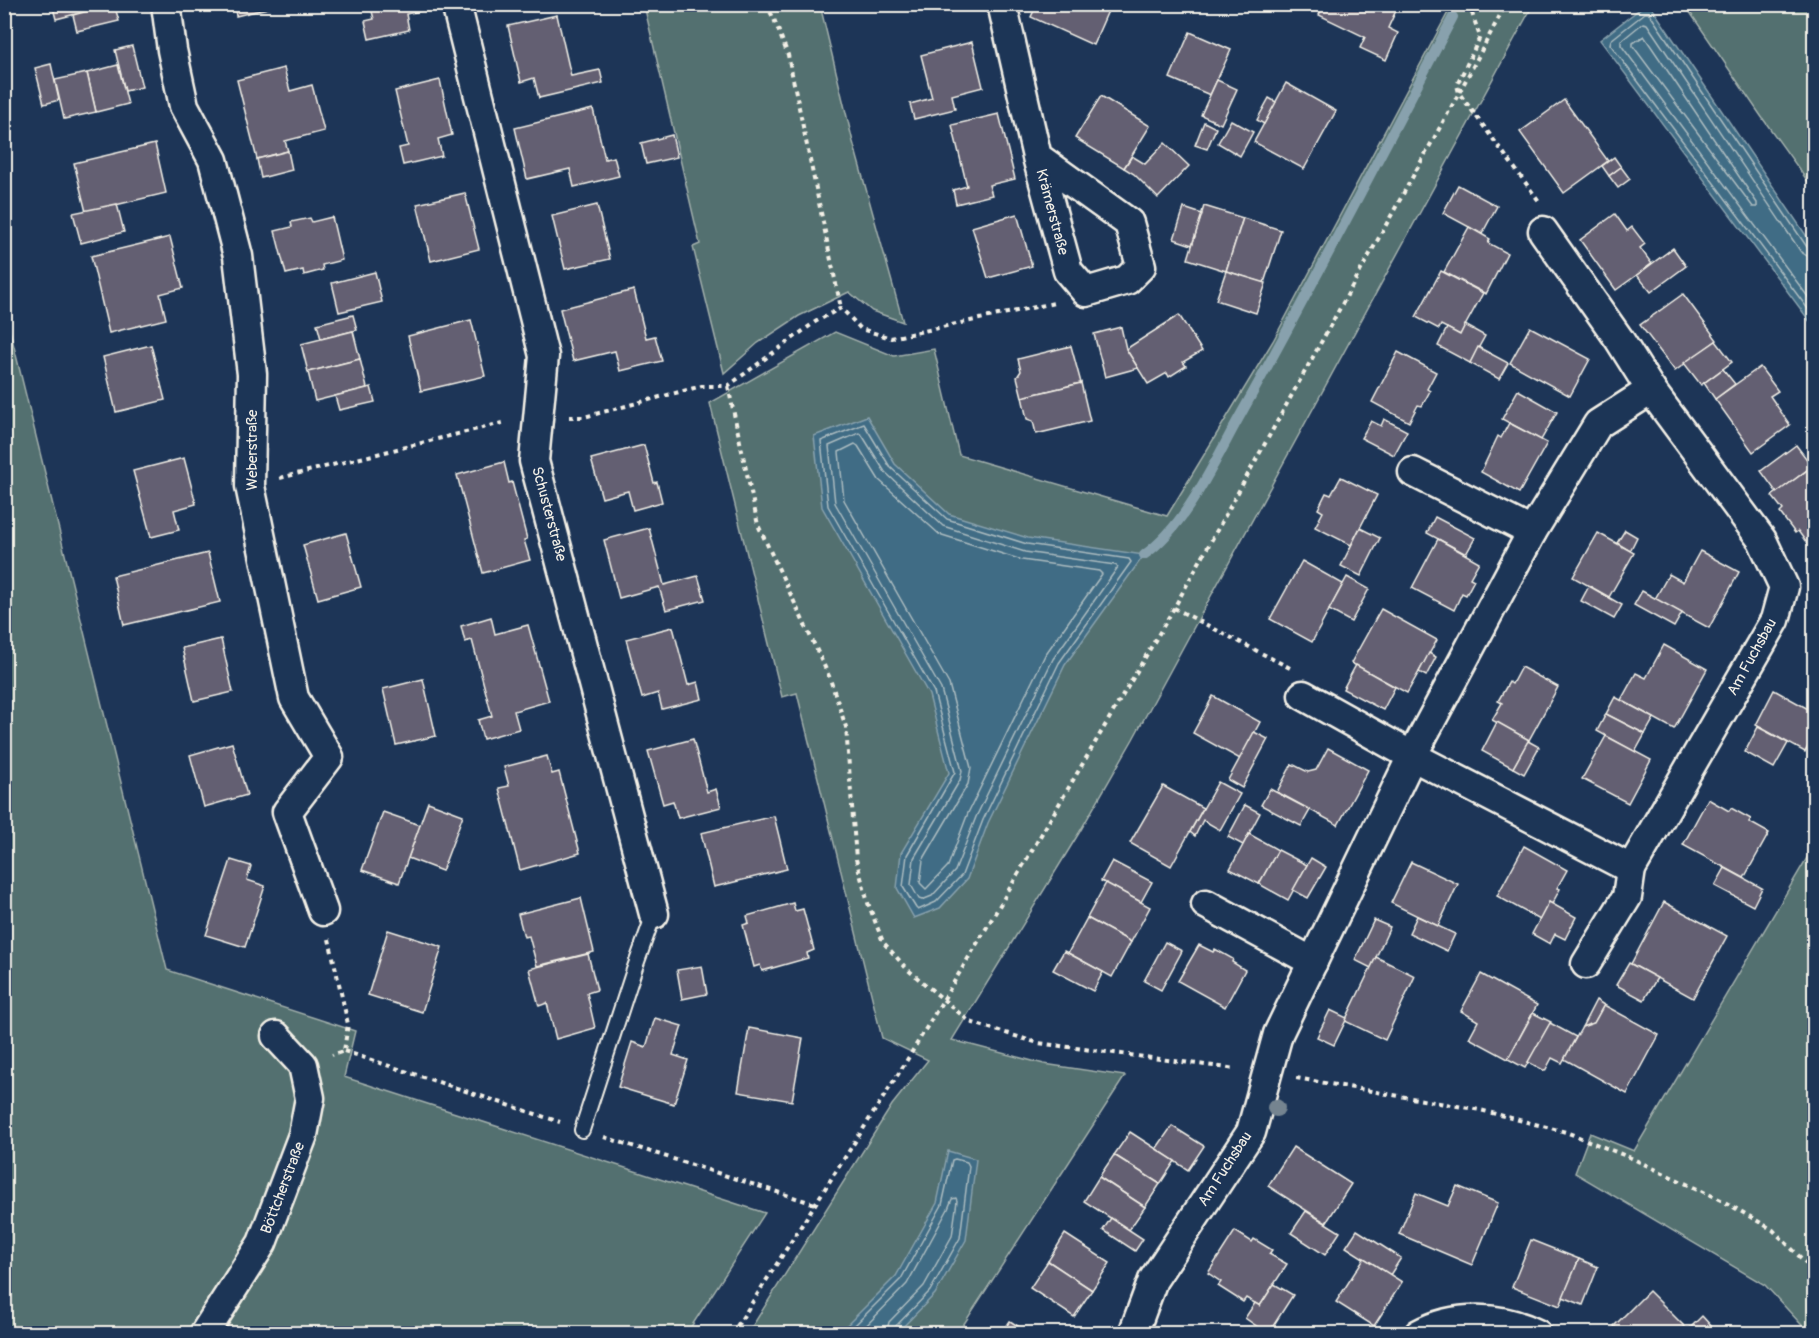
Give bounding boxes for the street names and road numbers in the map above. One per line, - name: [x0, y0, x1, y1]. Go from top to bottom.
- street label: Krämerstraße: [1031, 167, 1073, 258]
- street label: Weberstraße: [243, 409, 262, 490]
- street label: Schusterstraße: [527, 465, 571, 564]
- street label: Am Fuchsbau: [1723, 615, 1781, 699]
- street label: Am Fuchsbau: [1194, 1128, 1256, 1210]
- street label: Böttcherstraße: [257, 1139, 309, 1237]

